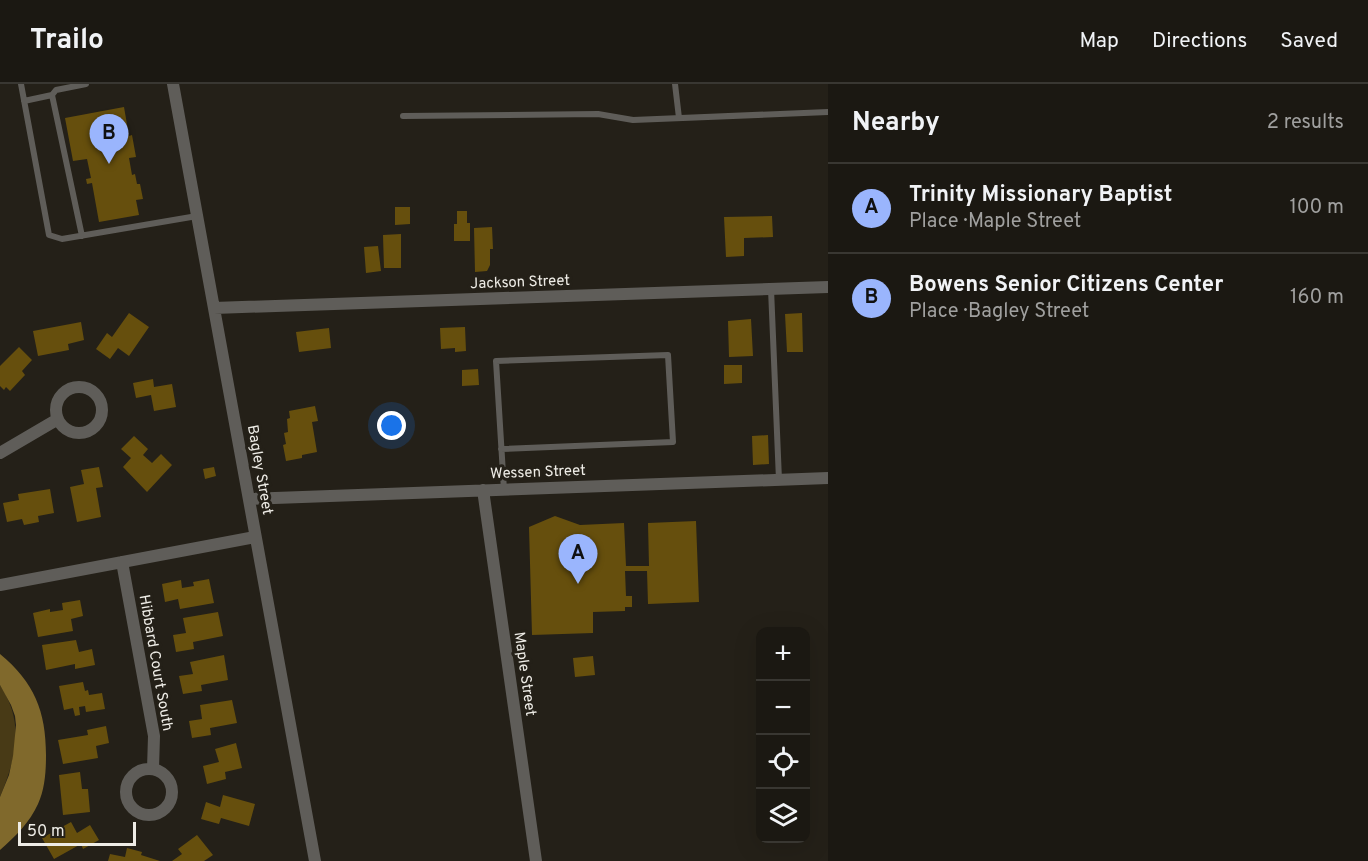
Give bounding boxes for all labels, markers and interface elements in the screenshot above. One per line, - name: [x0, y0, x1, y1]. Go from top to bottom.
- text: Trailo: [30, 23, 104, 59]
- text: Map: [1079, 28, 1119, 55]
- text: Directions: [1152, 28, 1247, 55]
- text: Saved: [1280, 28, 1338, 55]
- text: Nearby: [852, 107, 940, 140]
- text: 2 results: [1267, 110, 1344, 136]
- pin: B: [90, 115, 128, 164]
- text: Trinity Missionary Baptist: [909, 182, 1172, 209]
- text: A: [864, 195, 879, 221]
- text: 100 m: [1289, 195, 1344, 221]
- text: Place · Maple Street: [909, 209, 1081, 235]
- street label: Jackson Street: [470, 272, 570, 294]
- text: Bowens Senior Citizens Center: [909, 272, 1223, 299]
- text: B: [865, 285, 878, 311]
- text: 160 m: [1290, 285, 1344, 311]
- text: Place · Bagley Street: [909, 299, 1089, 325]
- your location: [377, 411, 406, 440]
- street label: Bagley Street: [242, 424, 276, 516]
- street label: Wessen Street: [490, 462, 586, 484]
- pin: A: [558, 534, 598, 584]
- street label: Hibbard Court South: [134, 593, 176, 733]
- map controls: [756, 627, 810, 843]
- button: +: [756, 627, 810, 681]
- street label: Maple Street: [509, 631, 539, 717]
- button: −: [756, 681, 810, 735]
- button: locate: [756, 735, 810, 789]
- button: layers: [756, 789, 810, 843]
- scale bar: [18, 819, 136, 846]
- text: 50 m: [27, 822, 65, 842]

